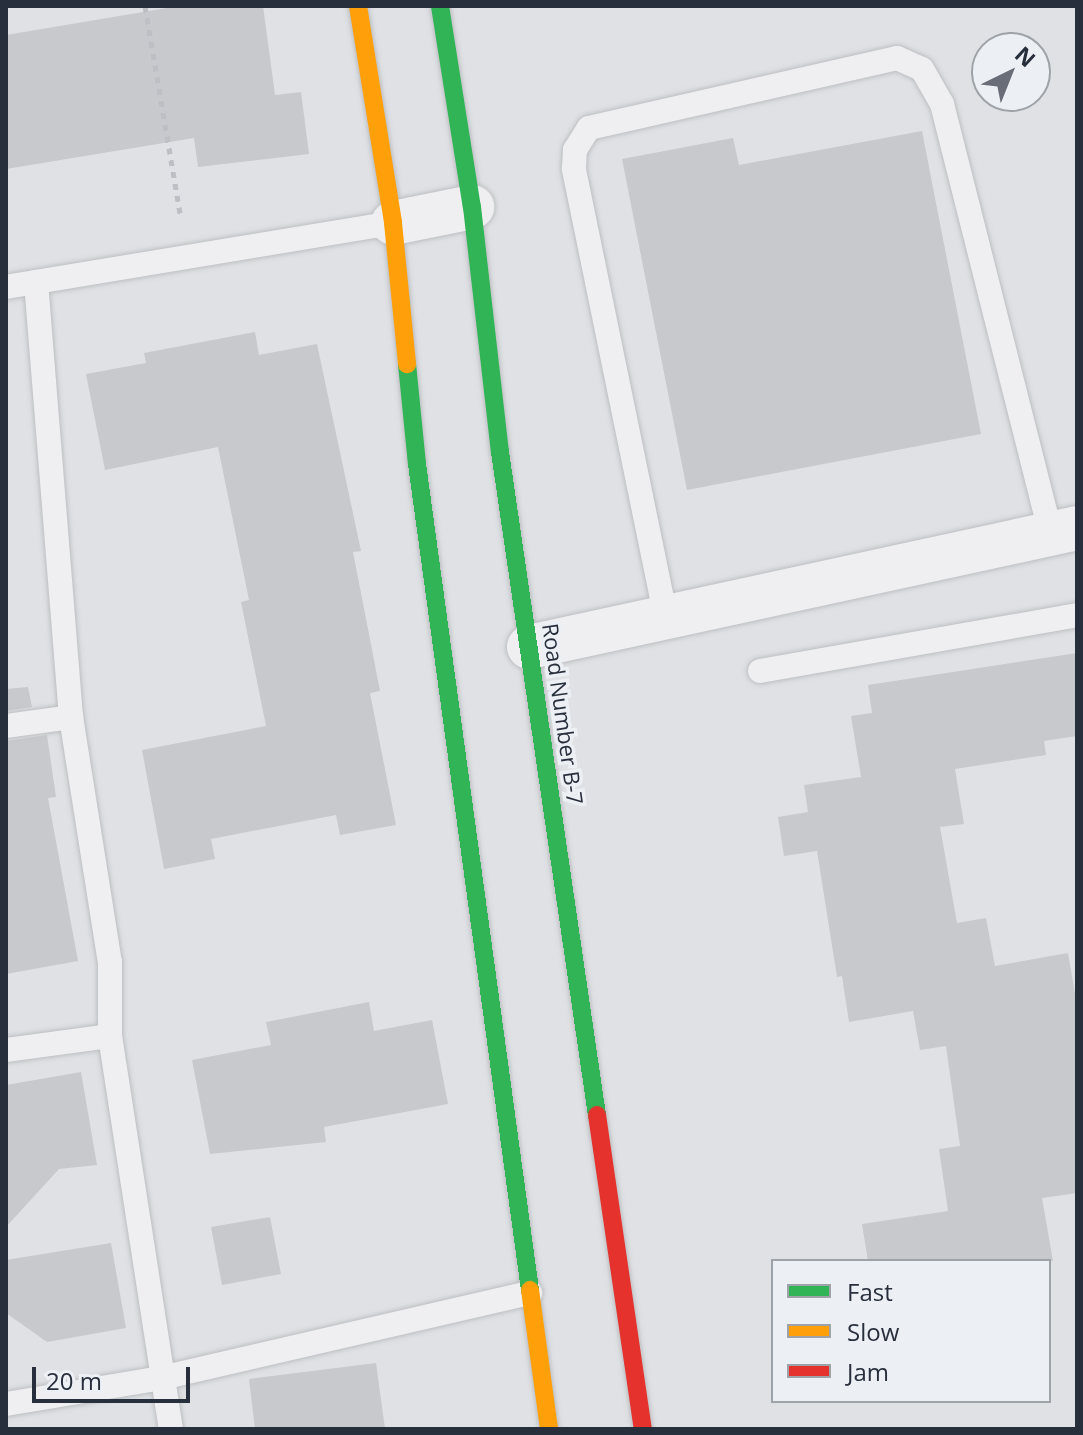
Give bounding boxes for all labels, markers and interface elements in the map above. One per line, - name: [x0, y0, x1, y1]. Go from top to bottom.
- north arrow: [971, 32, 1051, 112]
- text: N: [1009, 39, 1043, 73]
- street label: Road Number B-7: [537, 622, 589, 806]
- legend: [771, 1259, 1051, 1403]
- text: Fast: [847, 1275, 893, 1308]
- text: Slow: [847, 1315, 899, 1348]
- scale bar: [36, 1351, 194, 1401]
- text: Jam: [847, 1355, 889, 1388]
- text: 20 m: [46, 1364, 102, 1397]

